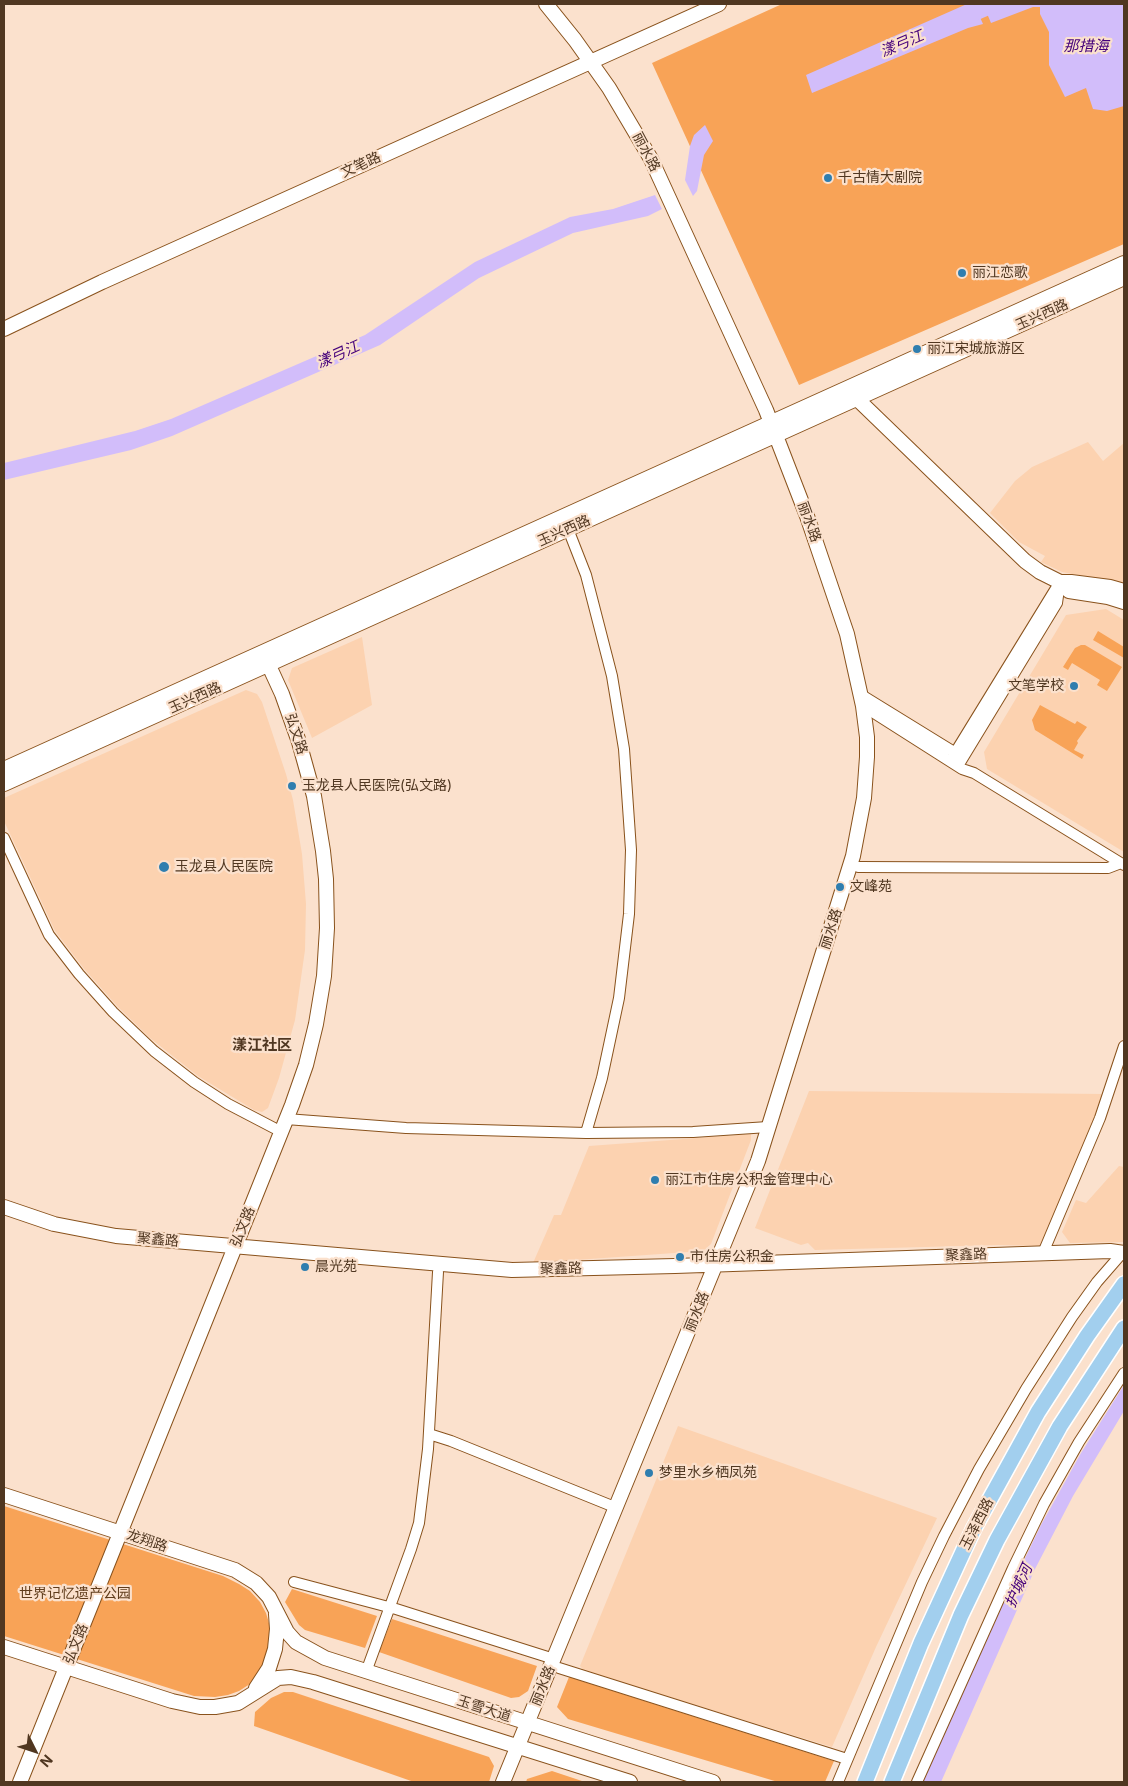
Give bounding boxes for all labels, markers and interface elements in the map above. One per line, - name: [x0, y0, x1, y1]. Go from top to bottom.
- water label: 漾弓江: [878, 27, 926, 61]
- water label: 那措海: [1064, 37, 1108, 55]
- street label: 丽水路: [629, 130, 663, 174]
- street label: 文笔路: [338, 149, 384, 181]
- place label: 千古情大剧院: [838, 170, 922, 186]
- marker: 千古情大剧院: [822, 172, 834, 184]
- place label: 丽江恋歌: [972, 265, 1028, 281]
- marker: 丽江恋歌: [956, 267, 968, 279]
- street label: 玉兴西路: [1013, 296, 1071, 334]
- water label: 漾弓江: [314, 338, 362, 372]
- place label: 丽江宋城旅游区: [927, 341, 1025, 357]
- marker: 丽江宋城旅游区: [911, 343, 923, 355]
- street label: 丽水路: [794, 499, 824, 545]
- street label: 玉兴西路: [535, 512, 593, 550]
- place label: 文笔学校: [1008, 678, 1064, 694]
- street label: 玉兴西路: [166, 679, 224, 717]
- marker: 文笔学校: [1068, 680, 1080, 692]
- street label: 弘文路: [282, 711, 310, 757]
- place label: 玉龙县人民医院(弘文路): [302, 778, 452, 794]
- marker: 玉龙县人民医院(弘文路): [286, 780, 298, 792]
- place label: 玉龙县人民医院: [175, 859, 273, 875]
- marker: 玉龙县人民医院: [157, 860, 171, 874]
- place label: 文峰苑: [850, 879, 892, 895]
- marker: 文峰苑: [834, 881, 846, 893]
- street label: 丽水路: [817, 906, 845, 952]
- district label: 漾江社区: [232, 1036, 292, 1054]
- place label: 丽江市住房公积金管理中心: [665, 1172, 833, 1188]
- marker: 丽江市住房公积金管理中心: [649, 1174, 661, 1186]
- street label: 弘文路: [227, 1204, 259, 1250]
- street label: 聚鑫路: [136, 1230, 180, 1250]
- street label: 聚鑫路: [945, 1246, 987, 1264]
- place label: 市住房公积金: [690, 1249, 774, 1265]
- marker: 市住房公积金: [674, 1251, 686, 1263]
- place label: 晨光苑: [315, 1259, 357, 1275]
- street label: 聚鑫路: [540, 1260, 582, 1278]
- marker: 晨光苑: [299, 1261, 311, 1273]
- street label: 丽水路: [681, 1289, 713, 1335]
- place label: 梦里水乡栖凤苑: [659, 1465, 757, 1481]
- marker: 梦里水乡栖凤苑: [643, 1467, 655, 1479]
- street label: 玉泽西路: [957, 1495, 997, 1553]
- street label: 龙翔路: [124, 1527, 170, 1555]
- water label: 护城河: [1002, 1562, 1036, 1610]
- park label: 世界记忆遗产公园: [19, 1586, 131, 1602]
- street label: 弘文路: [60, 1621, 92, 1667]
- street label: 丽水路: [527, 1663, 559, 1709]
- street label: 玉雪大道: [455, 1692, 513, 1726]
- north arrow: [10, 1726, 60, 1776]
- text: N: [37, 1752, 57, 1771]

